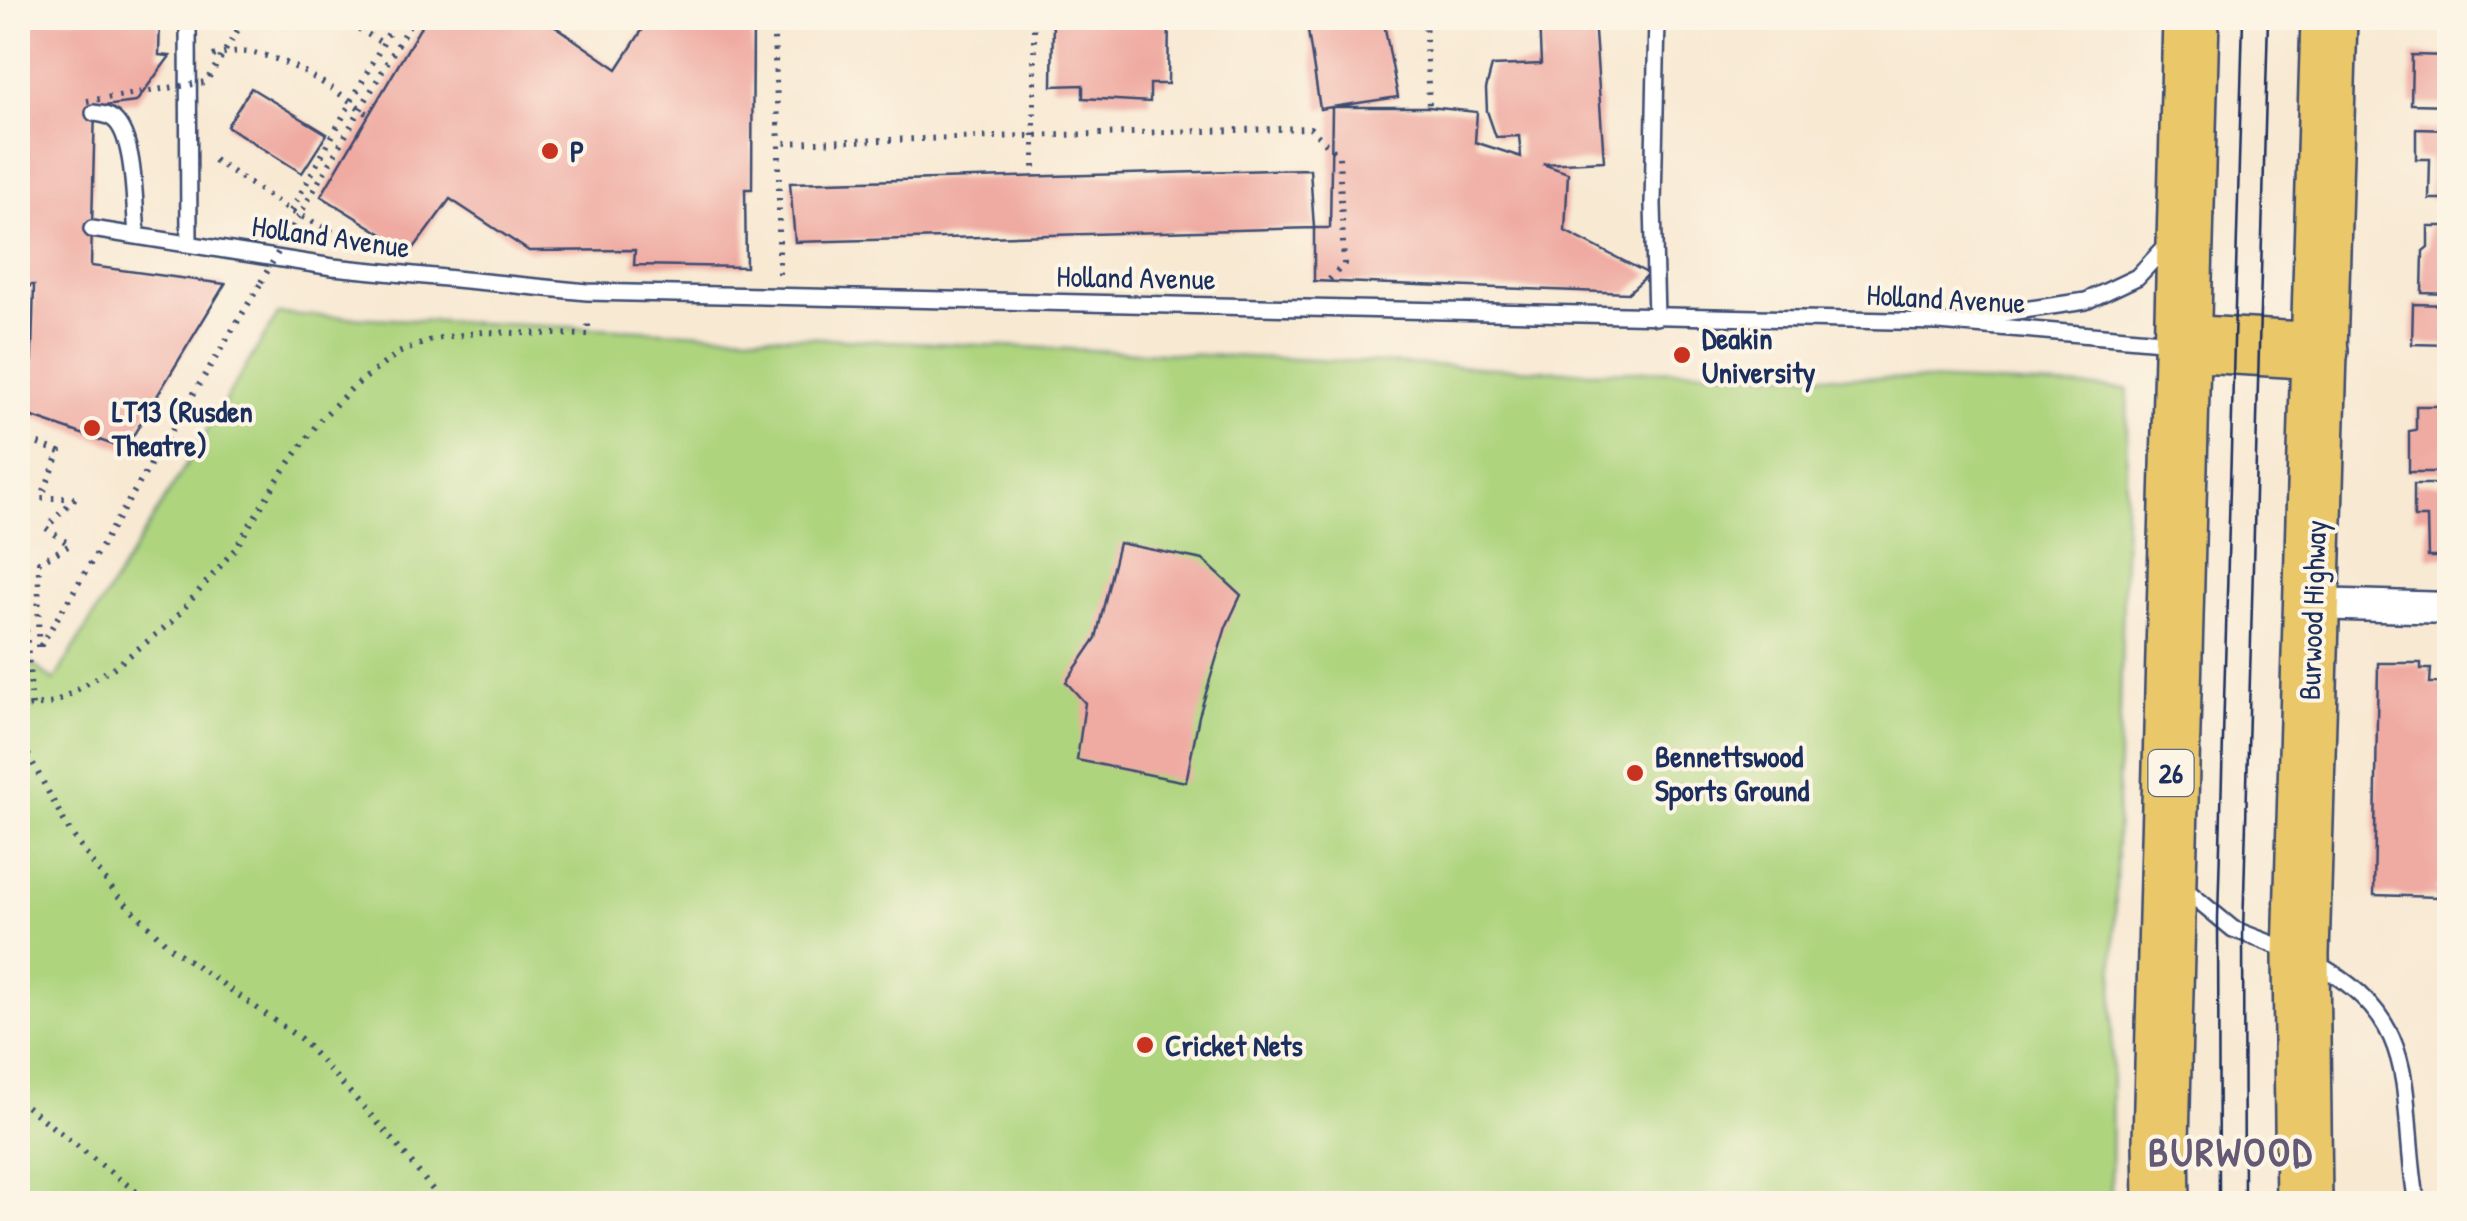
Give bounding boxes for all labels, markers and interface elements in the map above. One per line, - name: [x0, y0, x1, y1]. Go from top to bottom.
- place label: P: [570, 131, 584, 171]
- marker: P: [539, 140, 561, 162]
- street label: Holland Avenue: [249, 205, 413, 267]
- street label: Holland Avenue: [1056, 256, 1216, 298]
- street label: Holland Avenue: [1866, 274, 2027, 322]
- place label: Deakin University: [1702, 318, 1816, 393]
- marker: Deakin University: [1671, 344, 1693, 366]
- place label: LT13 (Rusden Theatre): [111, 391, 253, 465]
- marker: LT13 (Rusden Theatre): [81, 417, 103, 439]
- street label: Burwood Highway: [2289, 519, 2335, 701]
- place label: Bennettswood Sports Ground: [1655, 736, 1810, 811]
- road number: 26: [2148, 750, 2194, 796]
- marker: Bennettswood Sports Ground: [1624, 762, 1646, 784]
- place label: Cricket Nets: [1165, 1025, 1303, 1065]
- marker: Cricket Nets: [1134, 1034, 1156, 1056]
- district label: BURWOOD: [2148, 1124, 2314, 1178]

